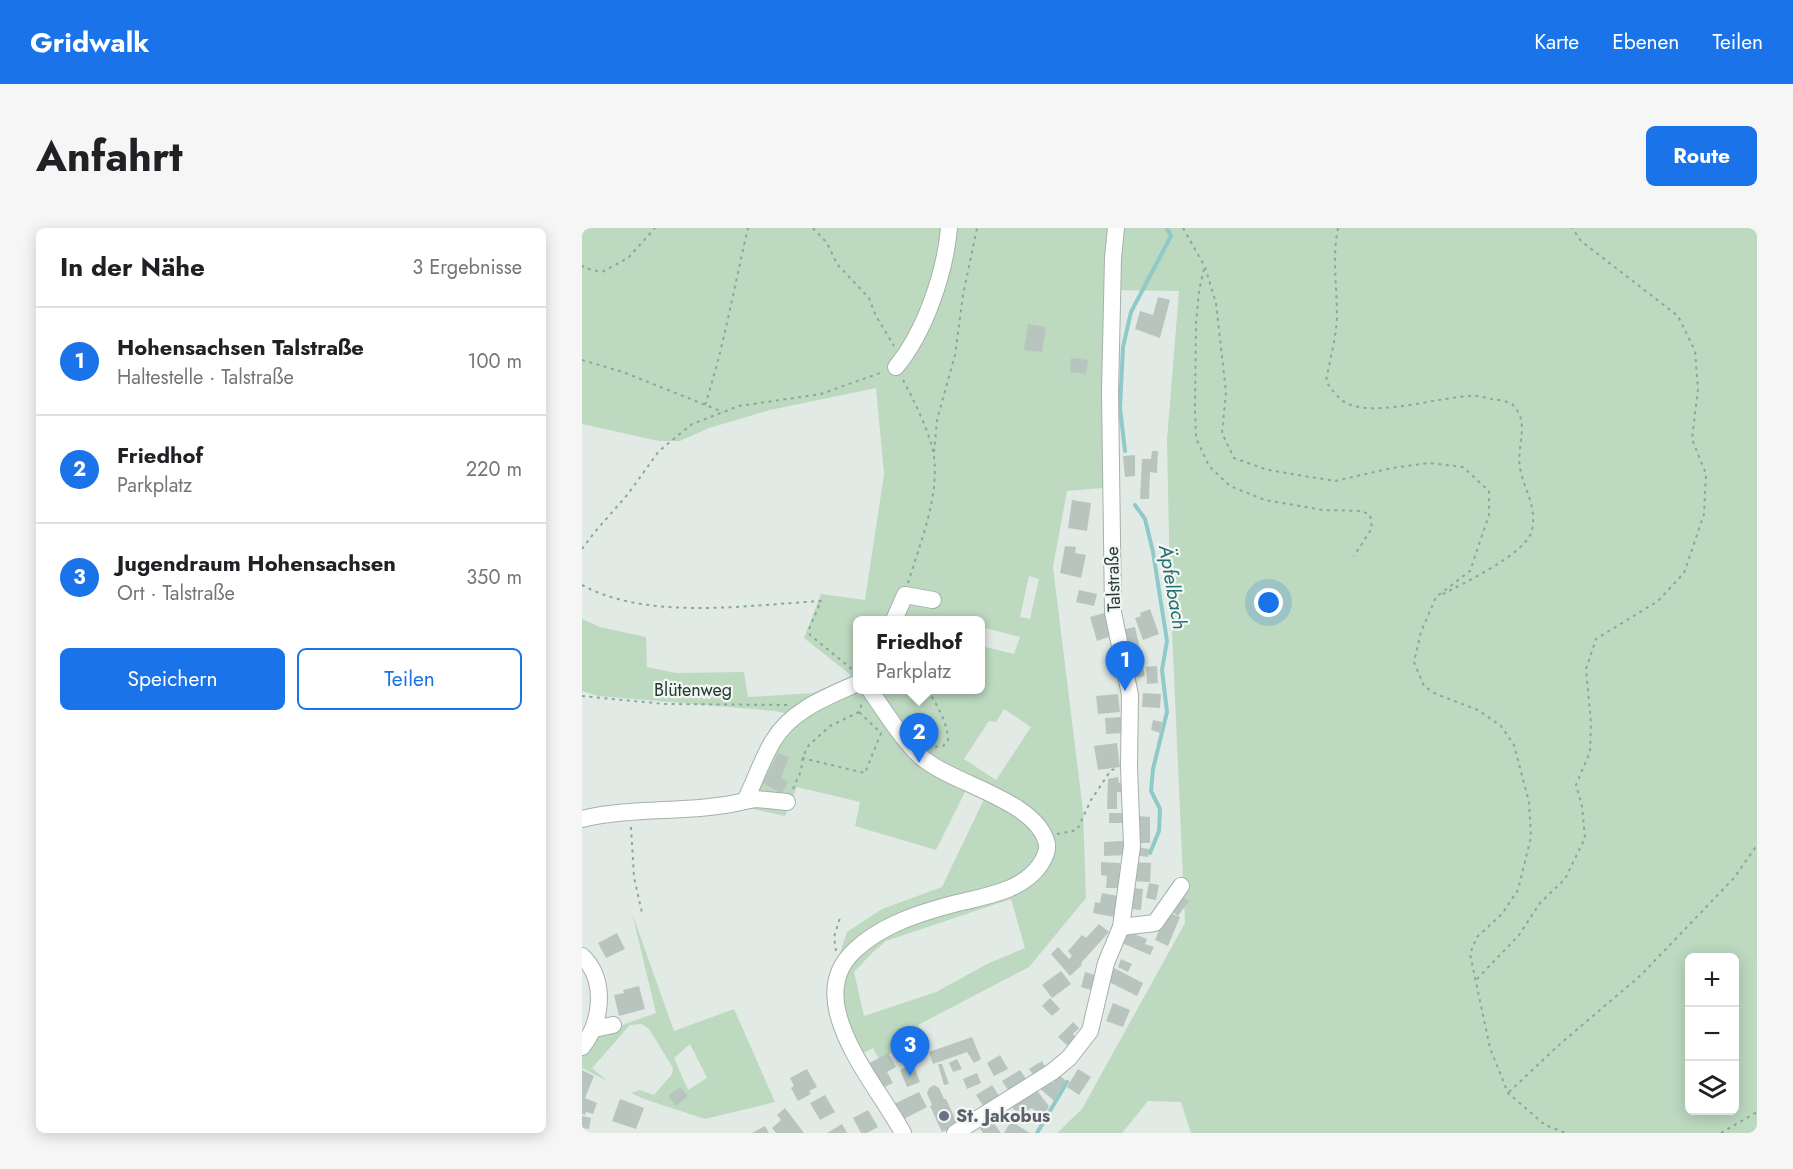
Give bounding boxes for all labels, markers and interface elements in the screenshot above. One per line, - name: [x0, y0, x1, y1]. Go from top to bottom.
- text: Gridwalk: [30, 22, 149, 63]
- text: Karte: [1534, 27, 1579, 57]
- text: Ebenen: [1612, 27, 1679, 57]
- text: Teilen: [1712, 27, 1763, 57]
- text: Anfahrt: [36, 126, 183, 187]
- button: Route: [1646, 126, 1757, 186]
- text: In der Nähe: [60, 248, 205, 286]
- text: 3 Ergebnisse: [412, 253, 522, 282]
- text: Hohensachsen Talstraße: [117, 331, 364, 363]
- text: 1: [74, 347, 85, 376]
- text: 100 m: [467, 347, 522, 376]
- text: Haltestelle · Talstraße: [117, 363, 294, 392]
- text: Friedhof: [117, 439, 203, 471]
- text: 2: [73, 455, 86, 484]
- text: 220 m: [466, 455, 522, 484]
- text: Parkplatz: [117, 471, 192, 500]
- water label: Äpfelbach: [1151, 541, 1194, 632]
- street label: Talstraße: [1099, 546, 1127, 612]
- text: Jugendraum Hohensachsen: [117, 547, 396, 579]
- text: 3: [73, 563, 86, 592]
- text: 350 m: [466, 563, 522, 592]
- text: Ort · Talstraße: [117, 579, 235, 608]
- your location: [1254, 588, 1283, 617]
- popup: [853, 616, 985, 694]
- text: Friedhof: [876, 625, 962, 657]
- pin: 1: [1106, 642, 1144, 691]
- button: Speichern: [60, 648, 285, 710]
- button: Teilen: [297, 648, 522, 710]
- text: Parkplatz: [876, 657, 951, 686]
- street label: Blütenweg: [654, 677, 732, 703]
- pin: 2: [900, 714, 938, 763]
- map controls: [1685, 953, 1739, 1115]
- button: +: [1685, 953, 1739, 1007]
- button: −: [1685, 1007, 1739, 1061]
- pin: 3: [890, 1026, 930, 1076]
- button: layers: [1685, 1061, 1739, 1115]
- place label: St. Jakobus: [956, 1103, 1050, 1129]
- marker: St. Jakobus: [937, 1109, 951, 1123]

